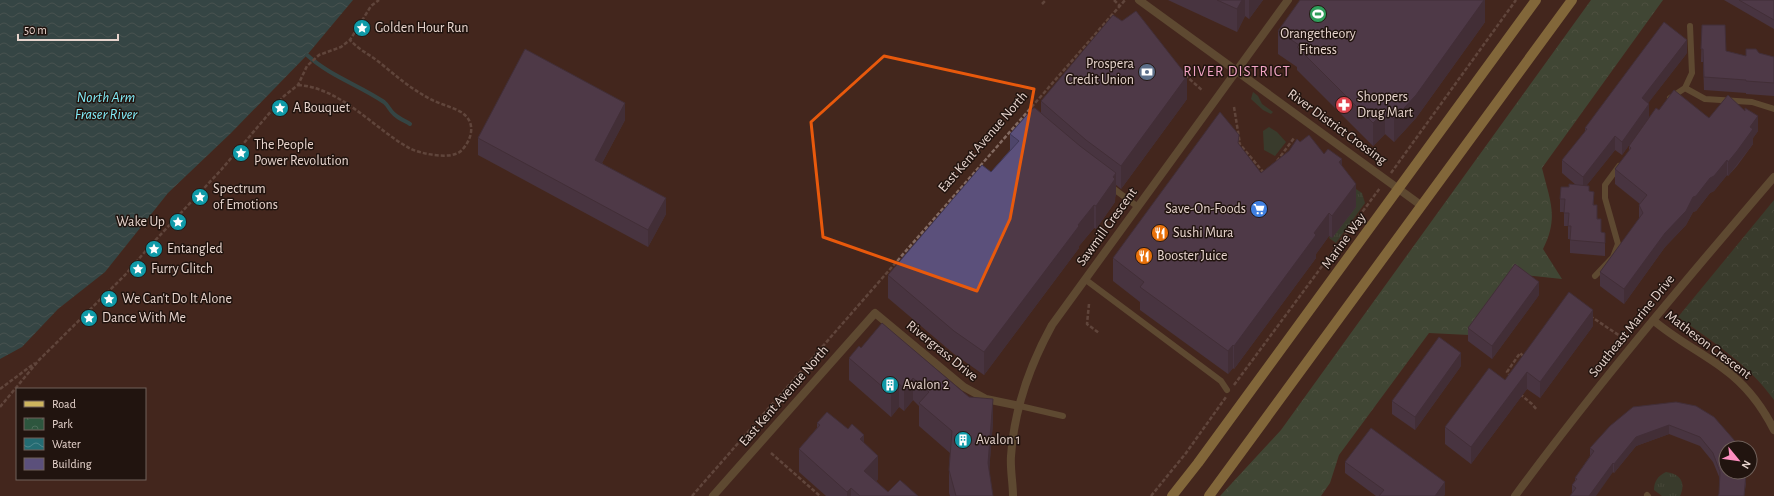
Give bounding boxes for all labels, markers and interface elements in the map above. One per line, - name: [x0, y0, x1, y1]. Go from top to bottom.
- sports icon: Orangetheory Fitness: [1308, 4, 1328, 24]
- scale bar: [18, 16, 118, 42]
- place icon: Golden Hour Run: [352, 18, 372, 38]
- place label: Golden Hour Run: [375, 21, 468, 35]
- text: 50 m: [24, 24, 47, 36]
- place label: Orangetheory Fitness: [1280, 27, 1356, 57]
- place label: Prospera Credit Union: [1066, 57, 1135, 87]
- bank icon: Prospera Credit Union: [1137, 62, 1157, 82]
- district label: RIVER DISTRICT: [1183, 64, 1291, 79]
- street label: River District Crossing: [1285, 87, 1389, 168]
- street label: East Kent Avenue North: [936, 89, 1030, 195]
- water label: North Arm Fraser River: [75, 90, 138, 122]
- place label: Shoppers Drug Mart: [1357, 90, 1414, 120]
- pharmacy icon: Shoppers Drug Mart: [1334, 95, 1354, 115]
- place icon: A Bouquet: [270, 98, 290, 118]
- place label: A Bouquet: [293, 101, 350, 115]
- place label: The People Power Revolution: [254, 138, 349, 168]
- place icon: The People Power Revolution: [231, 143, 251, 163]
- place label: Spectrum of Emotions: [213, 182, 278, 212]
- street label: Sawmill Crescent: [1074, 185, 1140, 269]
- place icon: Spectrum of Emotions: [190, 187, 210, 207]
- supermarket icon: Save-On-Foods: [1249, 199, 1269, 219]
- place label: Save-On-Foods: [1165, 202, 1246, 216]
- street label: Marine Way: [1319, 211, 1369, 271]
- place icon: Wake Up: [168, 212, 188, 232]
- place label: Wake Up: [116, 215, 165, 229]
- restaurant icon: Sushi Mura: [1150, 223, 1170, 243]
- place label: Sushi Mura: [1173, 226, 1234, 240]
- place icon: Entangled: [144, 239, 164, 259]
- place label: Entangled: [167, 242, 223, 256]
- restaurant icon: Booster Juice: [1134, 246, 1154, 266]
- place label: Booster Juice: [1157, 249, 1227, 263]
- place icon: Furry Glitch: [128, 259, 148, 279]
- place label: Furry Glitch: [151, 262, 213, 276]
- street label: Southeast Marine Drive: [1587, 272, 1677, 380]
- place icon: We Can't Do It Alone: [99, 289, 119, 309]
- place label: We Can't Do It Alone: [122, 292, 232, 306]
- place icon: Dance With Me: [79, 308, 99, 328]
- street label: Matheson Crescent: [1662, 308, 1754, 382]
- place label: Dance With Me: [102, 311, 186, 325]
- street label: Rivergrass Drive: [904, 318, 980, 384]
- street label: East Kent Avenue North: [737, 343, 831, 449]
- building icon: Avalon 2: [880, 375, 900, 395]
- place label: Avalon 2: [903, 378, 949, 392]
- legend: [16, 388, 146, 480]
- text: Road: [52, 398, 76, 410]
- text: Park: [52, 418, 73, 430]
- building icon: Avalon 1: [953, 430, 973, 450]
- place label: Avalon 1: [976, 433, 1021, 447]
- text: Water: [52, 438, 81, 450]
- north arrow: [1718, 440, 1758, 480]
- text: Building: [52, 458, 92, 470]
- text: N: [1740, 459, 1753, 471]

